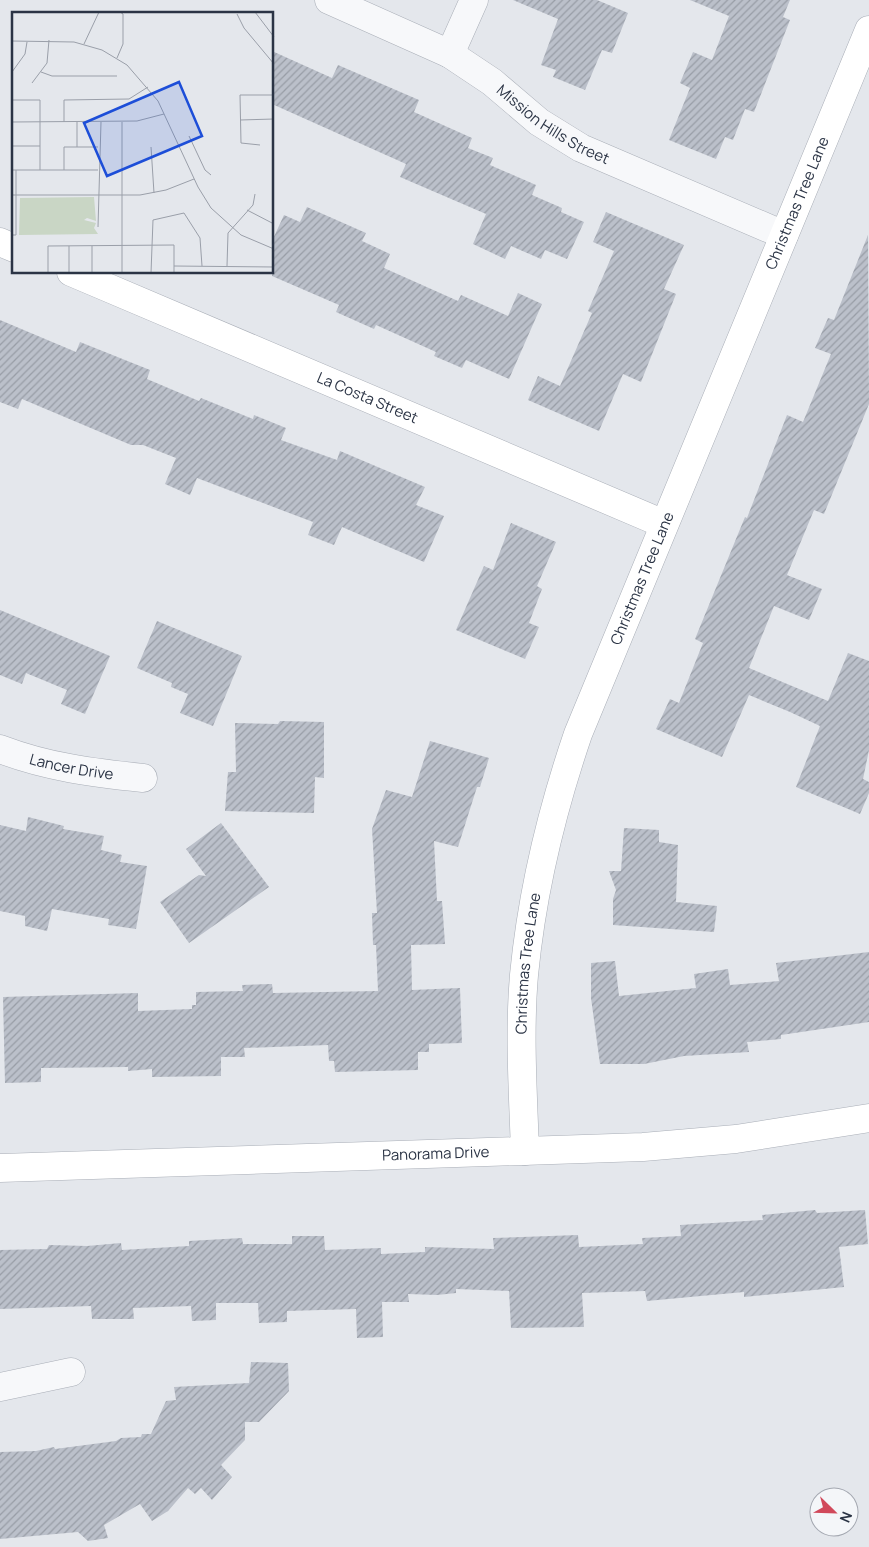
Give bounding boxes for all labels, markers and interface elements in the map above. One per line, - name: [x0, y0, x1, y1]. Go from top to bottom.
- inset map: [12, 12, 274, 274]
- street label: Mission Hills Street: [492, 79, 613, 169]
- street label: Christmas Tree Lane: [760, 133, 834, 273]
- street label: La Costa Street: [314, 367, 421, 428]
- street label: Christmas Tree Lane: [605, 508, 679, 648]
- street label: Lancer Drive: [27, 748, 115, 785]
- street label: Christmas Tree Lane: [511, 891, 545, 1034]
- street label: Panorama Drive: [382, 1141, 490, 1166]
- north arrow: [809, 1487, 859, 1537]
- text: N: [836, 1509, 857, 1526]

